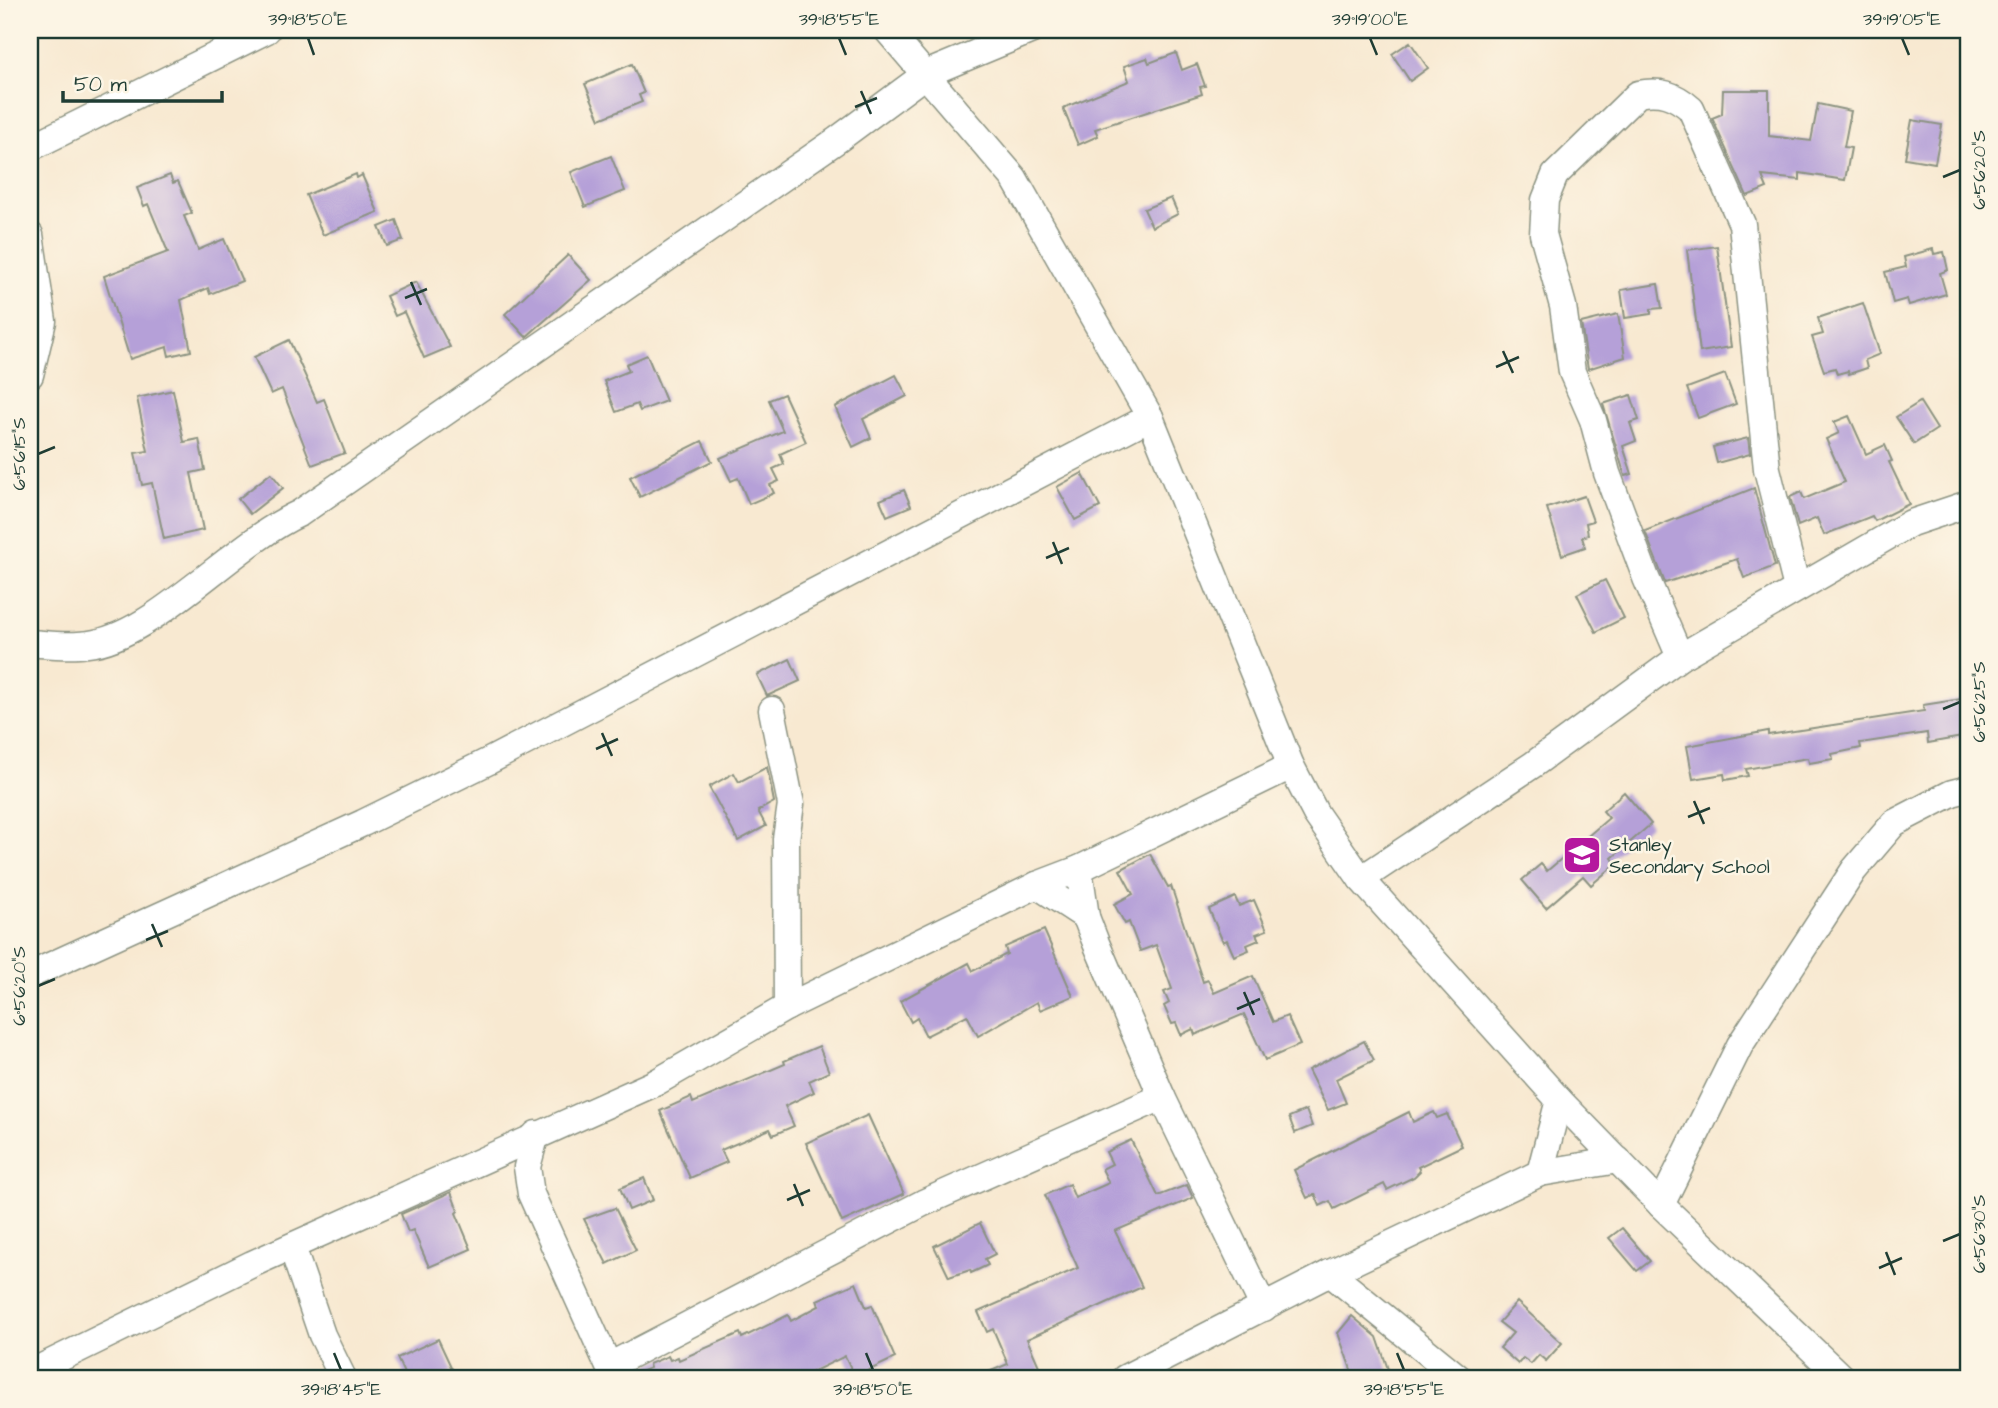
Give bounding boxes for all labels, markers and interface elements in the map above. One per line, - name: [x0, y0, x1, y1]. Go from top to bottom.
- text: 39°18'50"E: [268, 7, 348, 32]
- text: 39°18'55"E: [799, 7, 880, 32]
- text: 39°19'00"E: [1332, 7, 1409, 32]
- text: 39°19'05"E: [1863, 7, 1941, 32]
- scale bar: [63, 60, 222, 104]
- text: 50 m: [74, 70, 128, 99]
- text: 6°56'20"S: [1967, 130, 1992, 210]
- text: 6°56'15"S: [7, 417, 32, 491]
- text: 6°56'25"S: [1967, 661, 1992, 743]
- place label: Stanley Secondary School: [1609, 832, 1770, 882]
- school or university icon: Stanley Secondary School: [1561, 834, 1603, 876]
- text: 6°56'20"S: [7, 946, 32, 1026]
- text: 6°56'30"S: [1967, 1195, 1992, 1273]
- text: 39°18'45"E: [301, 1377, 381, 1402]
- text: 39°18'50"E: [833, 1377, 913, 1402]
- text: 39°18'55"E: [1364, 1377, 1445, 1402]

